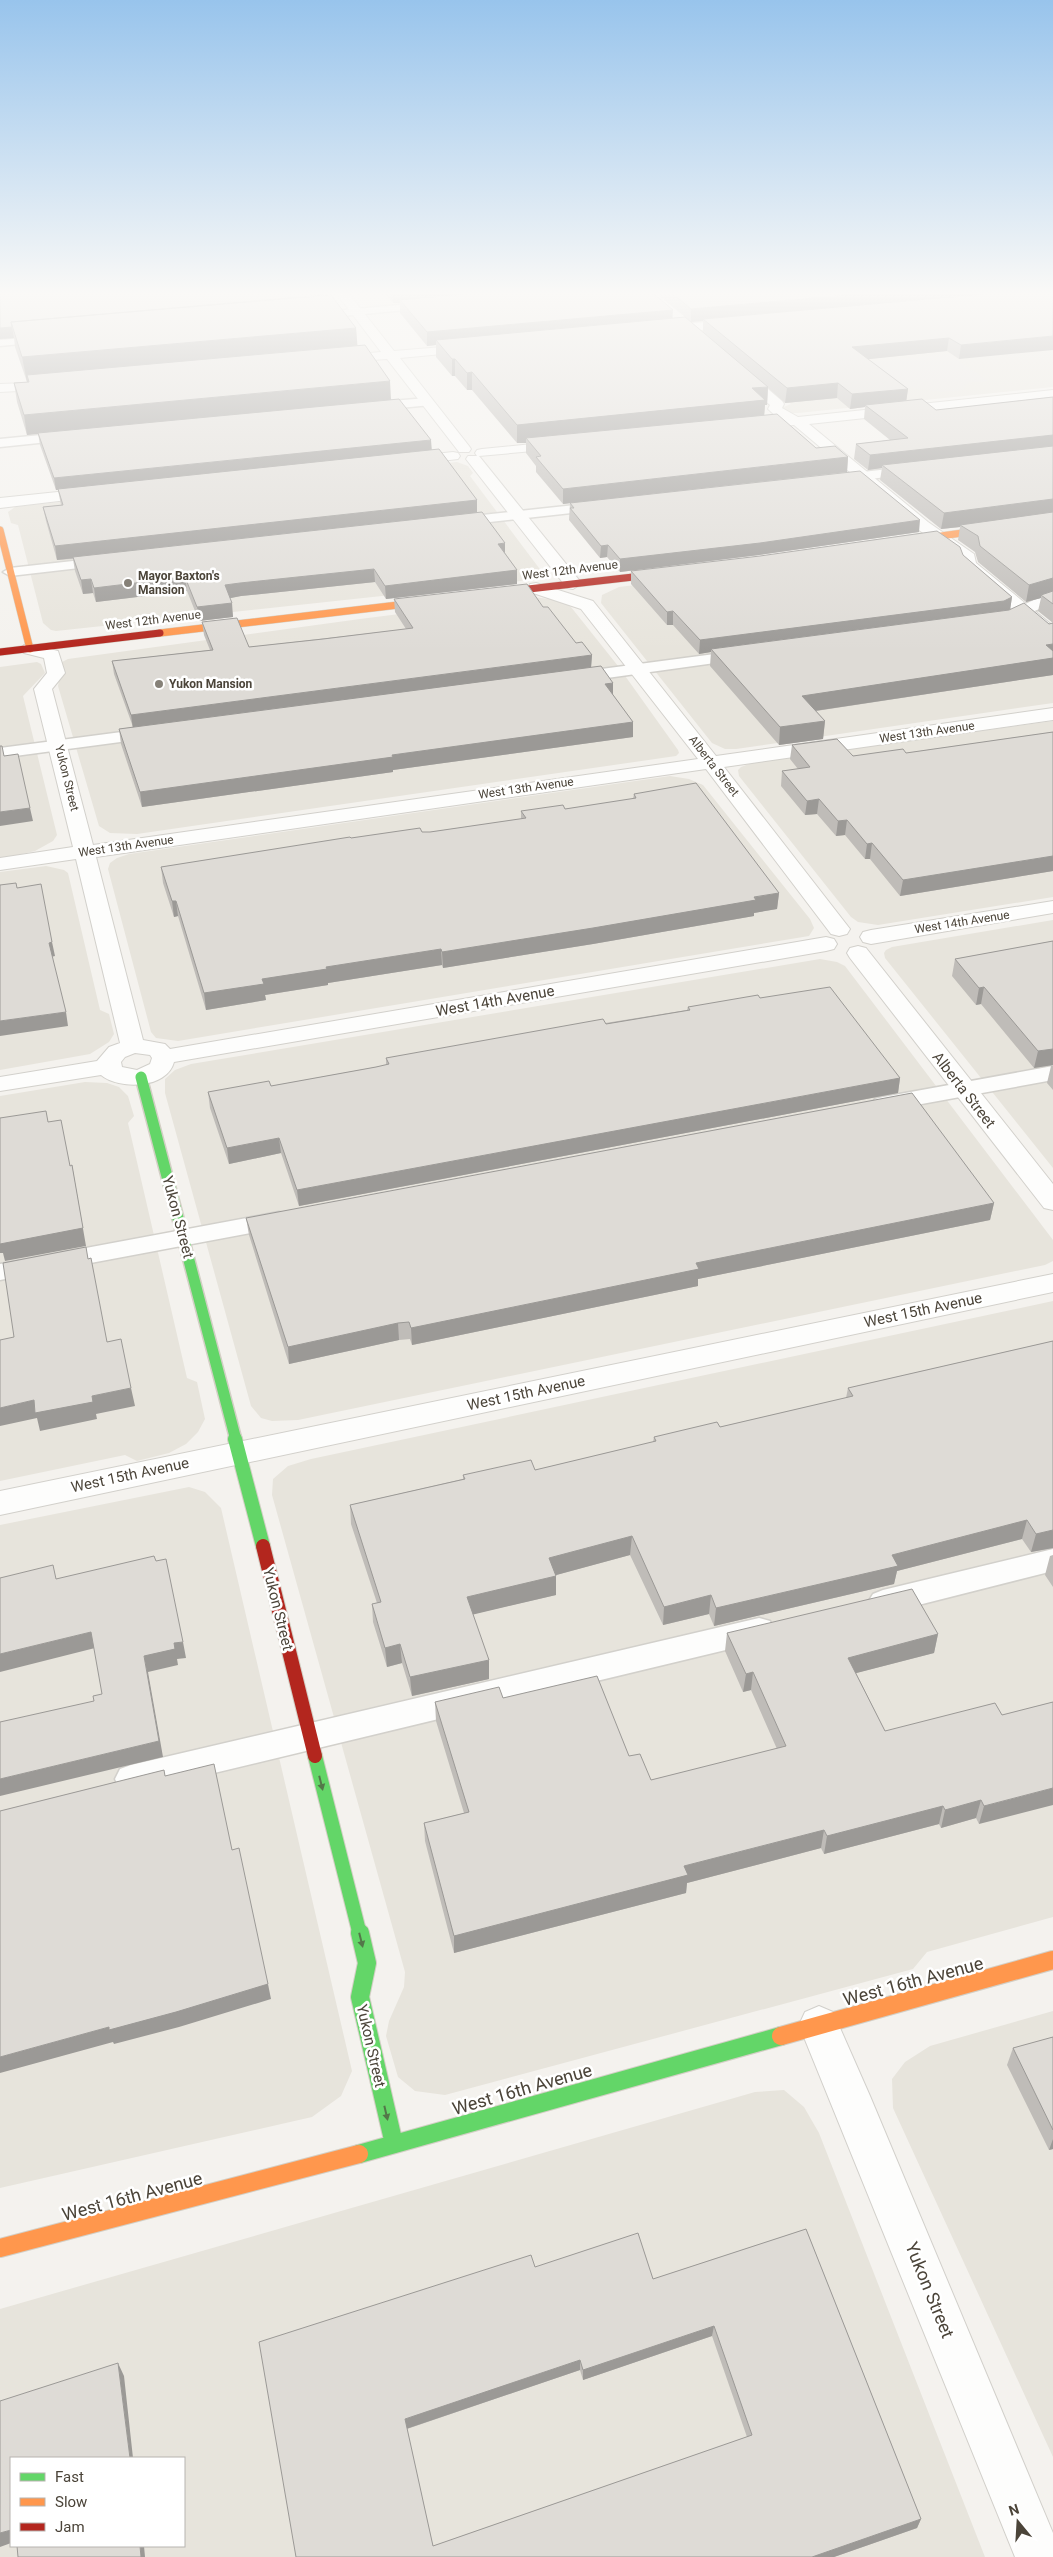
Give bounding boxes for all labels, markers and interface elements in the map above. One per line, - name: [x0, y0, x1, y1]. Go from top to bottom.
- street label: West 12th Avenue: [521, 557, 619, 583]
- place label: Mayor Baxton's Mansion: [138, 569, 220, 597]
- marker: Mayor Baxton's Mansion: [122, 577, 134, 589]
- street label: West 12th Avenue: [104, 607, 202, 633]
- place label: Yukon Mansion: [169, 677, 253, 691]
- marker: Yukon Mansion: [153, 678, 165, 690]
- street label: West 13th Avenue: [878, 718, 976, 746]
- street label: Alberta Street: [686, 733, 742, 799]
- street label: Yukon Street: [52, 743, 82, 813]
- street label: West 13th Avenue: [477, 774, 575, 802]
- street label: West 13th Avenue: [77, 832, 175, 860]
- street label: West 14th Avenue: [913, 908, 1011, 936]
- street label: West 14th Avenue: [434, 982, 556, 1020]
- street label: Alberta Street: [929, 1048, 999, 1132]
- street label: Yukon Street: [158, 1174, 198, 1260]
- street label: West 15th Avenue: [862, 1289, 984, 1331]
- street label: West 15th Avenue: [465, 1372, 587, 1414]
- street label: West 15th Avenue: [69, 1454, 191, 1496]
- street label: Yukon Street: [259, 1566, 297, 1652]
- one-way arrow: [317, 1775, 325, 1790]
- one-way arrow: [357, 1933, 365, 1948]
- street label: West 16th Avenue: [841, 1952, 985, 2010]
- street label: Yukon Street: [353, 2003, 389, 2089]
- street label: West 16th Avenue: [450, 2059, 594, 2119]
- one-way arrow: [382, 2106, 390, 2121]
- street label: West 16th Avenue: [60, 2167, 204, 2225]
- street label: Yukon Street: [901, 2239, 959, 2341]
- legend: [10, 2457, 185, 2547]
- text: Fast: [55, 2468, 84, 2486]
- text: Slow: [55, 2493, 87, 2511]
- north arrow: [993, 2497, 1043, 2547]
- text: N: [1007, 2500, 1021, 2519]
- text: Jam: [55, 2518, 85, 2536]

